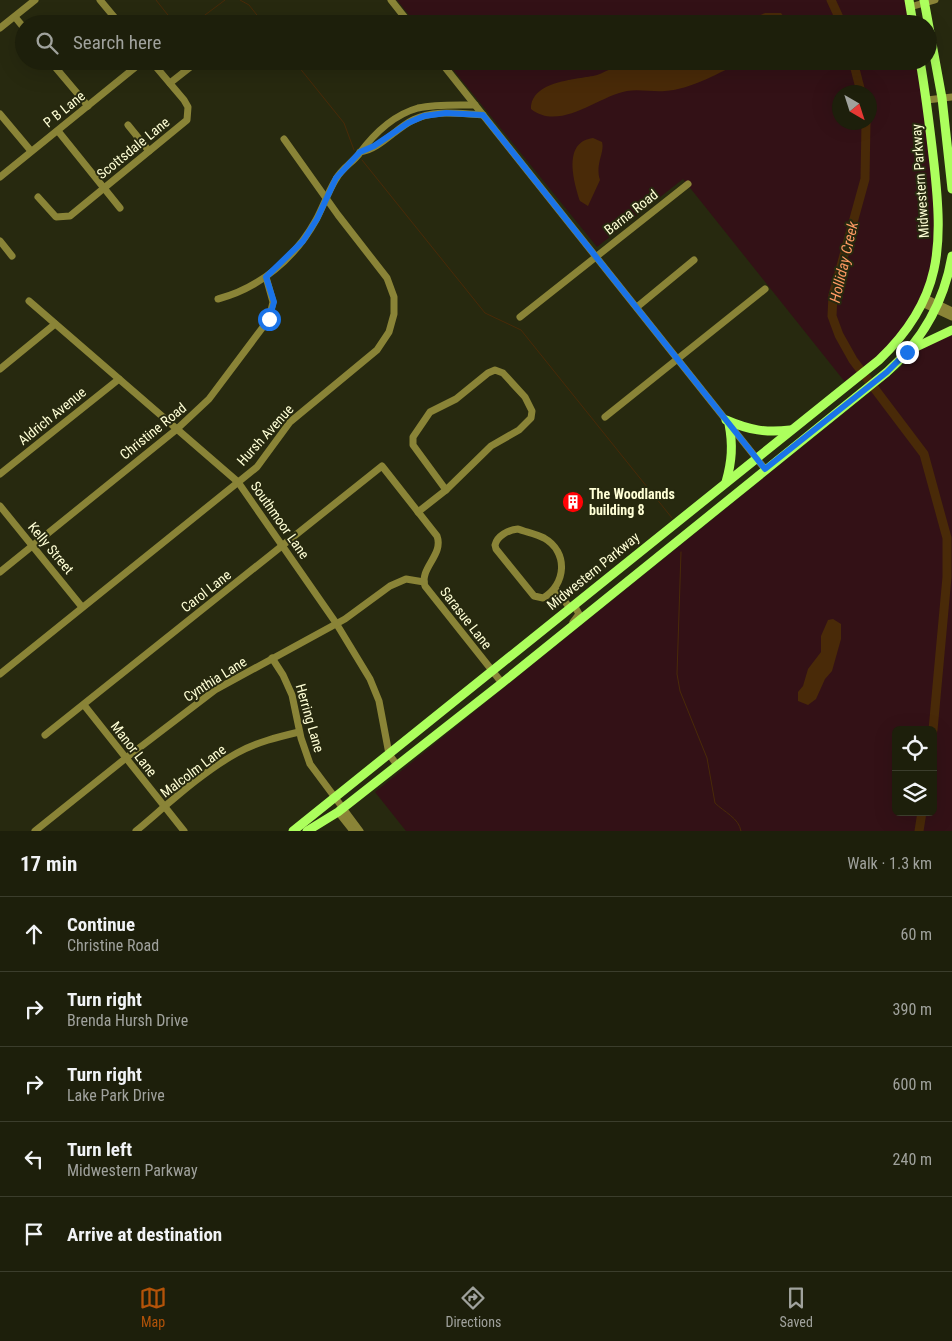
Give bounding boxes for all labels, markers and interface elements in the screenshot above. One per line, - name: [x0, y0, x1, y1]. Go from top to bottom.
- search box: [15, 15, 937, 70]
- icon: search: [33, 29, 61, 57]
- text: Search here: [73, 31, 161, 54]
- north arrow: [832, 85, 877, 130]
- street label: P B Lane: [40, 87, 88, 130]
- street label: Scottsdale Lane: [93, 114, 173, 182]
- street label: Midwestern Parkway: [908, 123, 932, 239]
- street label: Barna Road: [601, 186, 661, 238]
- water label: Holliday Creek: [826, 219, 862, 304]
- route start: [258, 308, 281, 331]
- route end: [896, 341, 919, 364]
- street label: Aldrich Avenue: [15, 384, 89, 448]
- street label: Christine Road: [117, 399, 189, 463]
- street label: Hursh Avenue: [233, 401, 297, 469]
- street label: Southmoor Lane: [247, 478, 313, 562]
- place label: The Woodlands building 8: [589, 486, 675, 518]
- building icon: The Woodlands building 8: [561, 490, 585, 514]
- street label: Kelly Street: [25, 519, 77, 577]
- street label: Midwestern Parkway: [544, 529, 643, 613]
- street label: Carol Lane: [178, 566, 234, 615]
- street label: Sarasue Lane: [437, 584, 495, 653]
- street label: Cynthia Lane: [181, 653, 250, 705]
- street label: Herring Lane: [293, 682, 328, 755]
- street label: Manor Lane: [108, 718, 161, 780]
- map controls: [892, 726, 937, 816]
- button: locate: [892, 726, 937, 771]
- street label: Malcolm Lane: [157, 741, 229, 801]
- button: layers: [892, 771, 937, 816]
- text: 17 min: [20, 852, 77, 876]
- text: Walk · 1.3 km: [847, 854, 932, 873]
- text: Continue: [67, 913, 135, 936]
- icon: ahead: [20, 920, 48, 948]
- text: 60 m: [900, 925, 932, 944]
- text: Christine Road: [67, 936, 159, 955]
- text: Turn right: [67, 988, 142, 1011]
- icon: right: [20, 995, 48, 1023]
- text: 390 m: [893, 1000, 932, 1019]
- text: Brenda Hursh Drive: [67, 1011, 188, 1030]
- text: Turn right: [67, 1063, 142, 1086]
- icon: right: [20, 1070, 48, 1098]
- text: 600 m: [893, 1075, 932, 1094]
- text: Lake Park Drive: [67, 1086, 165, 1105]
- text: Turn left: [67, 1138, 132, 1161]
- icon: left: [20, 1145, 48, 1173]
- text: 240 m: [893, 1150, 932, 1169]
- text: Midwestern Parkway: [67, 1161, 198, 1180]
- icon: arrive: [20, 1220, 48, 1248]
- text: Arrive at destination: [67, 1223, 222, 1246]
- tab: Map: [139, 1284, 167, 1330]
- tab: Directions: [445, 1284, 501, 1330]
- tab: Saved: [780, 1284, 813, 1330]

